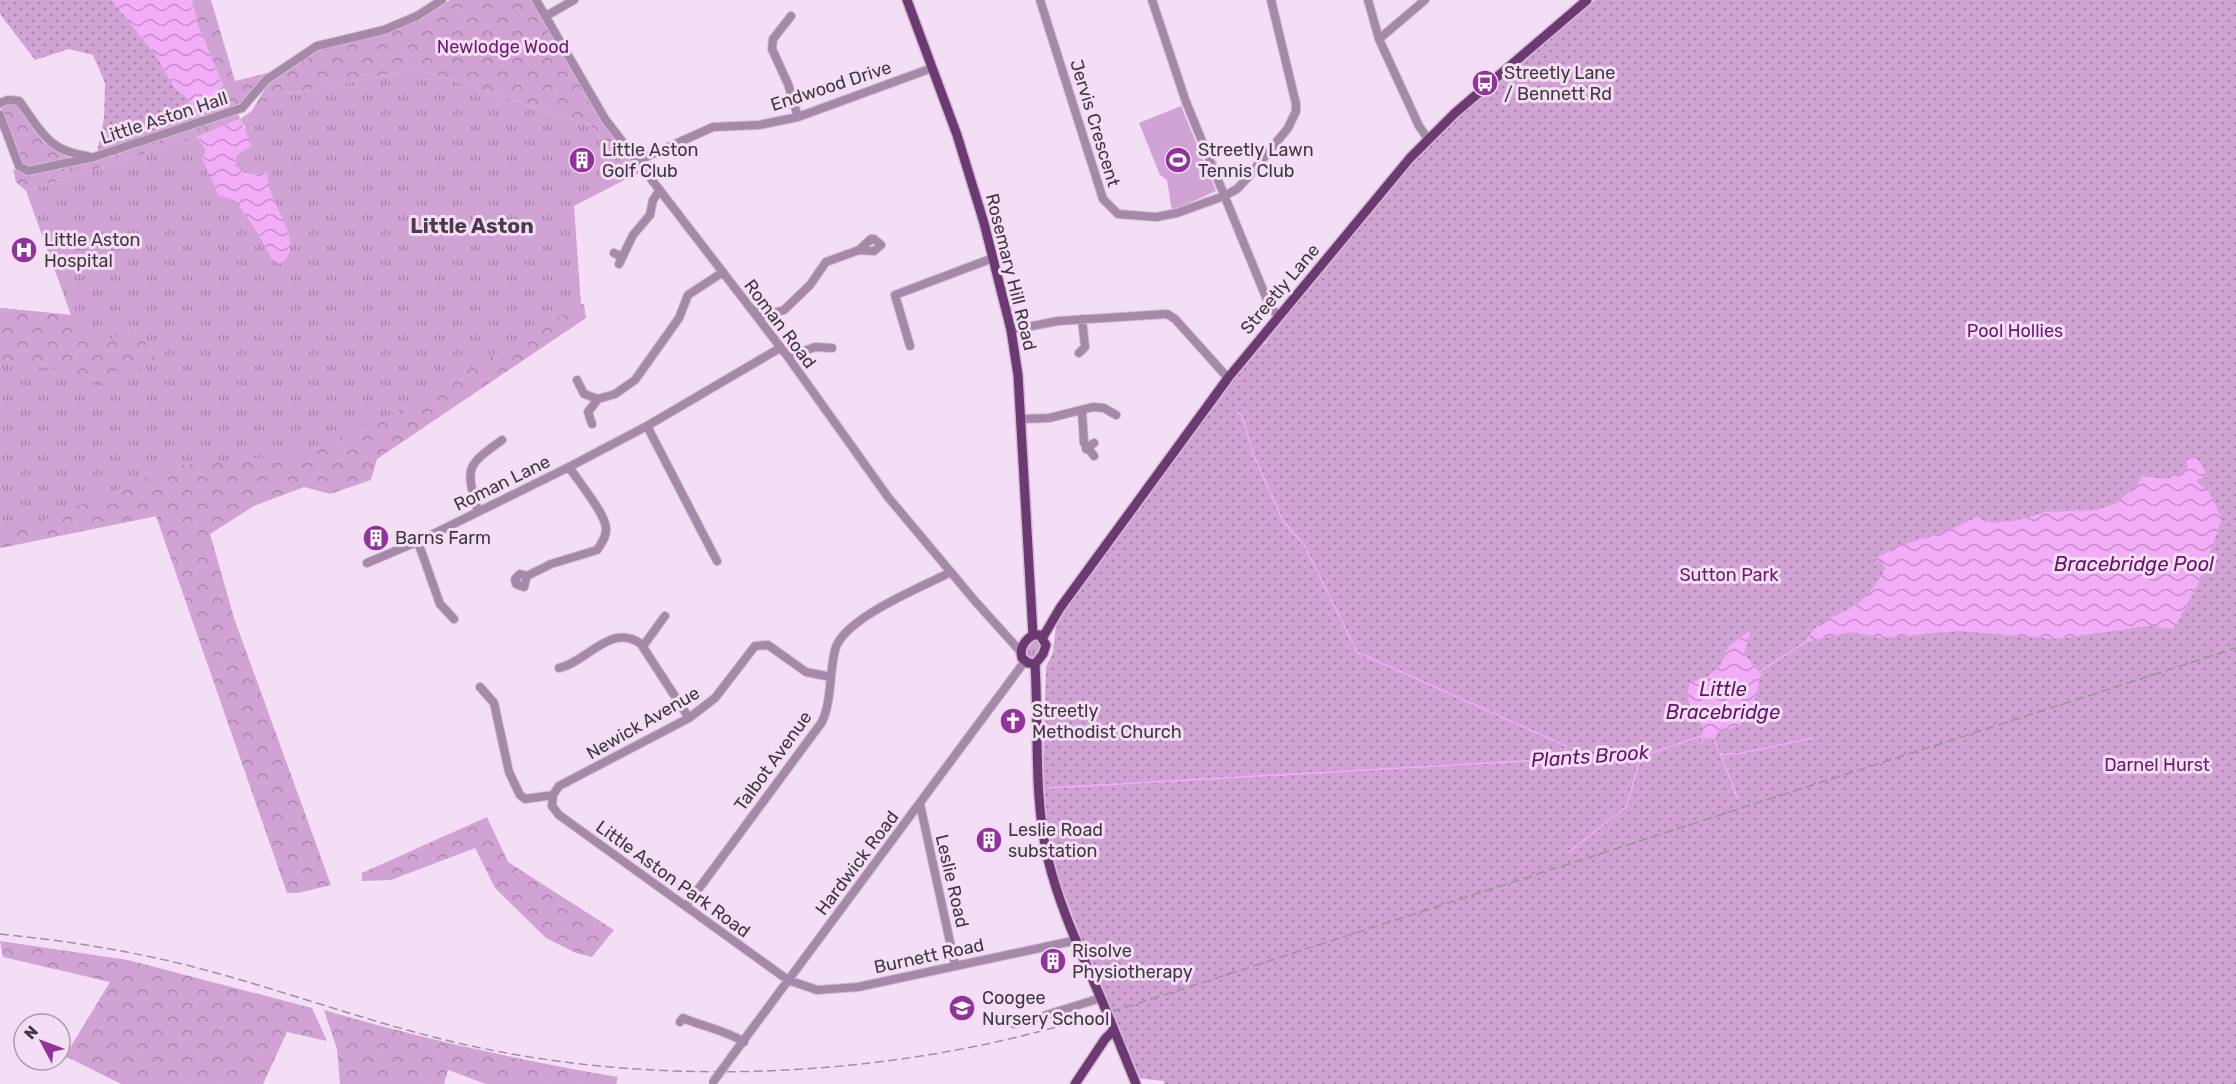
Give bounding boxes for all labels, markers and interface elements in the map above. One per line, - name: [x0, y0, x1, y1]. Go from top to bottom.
- park label: Newlodge Wood: [437, 36, 569, 58]
- street label: Endwood Drive: [768, 56, 894, 116]
- street label: Jervis Crescent: [1065, 57, 1125, 189]
- place label: Streetly Lane / Bennett Rd: [1504, 62, 1615, 105]
- bus stop icon: Streetly Lane / Bennett Rd: [1470, 68, 1500, 98]
- street label: Little Aston Hall: [98, 87, 230, 149]
- place label: Little Aston Golf Club: [602, 139, 698, 182]
- place label: Streetly Lawn Tennis Club: [1198, 139, 1314, 182]
- building icon: Little Aston Golf Club: [567, 145, 597, 175]
- sports icon: Streetly Lawn Tennis Club: [1163, 145, 1193, 175]
- street label: Rosemary Hill Road: [981, 191, 1041, 353]
- district label: Little Aston: [410, 213, 534, 238]
- place label: Little Aston Hospital: [44, 229, 140, 272]
- hospital icon: Little Aston Hospital: [9, 235, 39, 265]
- street label: Streetly Lane: [1236, 239, 1324, 339]
- street label: Roman Road: [739, 275, 821, 373]
- park label: Pool Hollies: [1967, 320, 2063, 342]
- street label: Roman Lane: [450, 450, 554, 516]
- building icon: Barns Farm: [361, 523, 391, 553]
- place label: Barns Farm: [395, 527, 491, 549]
- water label: Bracebridge Pool: [2054, 552, 2215, 576]
- park label: Sutton Park: [1679, 564, 1779, 586]
- water label: Little Bracebridge: [1666, 677, 1780, 724]
- street label: Newick Avenue: [582, 682, 704, 764]
- place label: Streetly Methodist Church: [1032, 700, 1182, 743]
- church icon: Streetly Methodist Church: [998, 706, 1028, 736]
- street label: Talbot Avenue: [729, 707, 817, 815]
- water label: Plants Brook: [1530, 740, 1651, 772]
- park label: Darnel Hurst: [2104, 754, 2210, 776]
- street label: Hardwick Road: [811, 806, 903, 920]
- street label: Little Aston Park Road: [592, 816, 754, 942]
- place label: Leslie Road substation: [1008, 819, 1103, 862]
- building icon: Leslie Road substation: [974, 825, 1004, 855]
- street label: Leslie Road: [931, 832, 973, 930]
- street label: Burnett Road: [872, 934, 986, 978]
- place label: Risolve Physiotherapy: [1072, 940, 1193, 983]
- building icon: Risolve Physiotherapy: [1038, 946, 1068, 976]
- place label: Coogee Nursery School: [982, 987, 1109, 1030]
- school or university icon: Coogee Nursery School: [947, 993, 977, 1023]
- north arrow: [12, 1012, 72, 1072]
- text: N: [20, 1022, 42, 1043]

